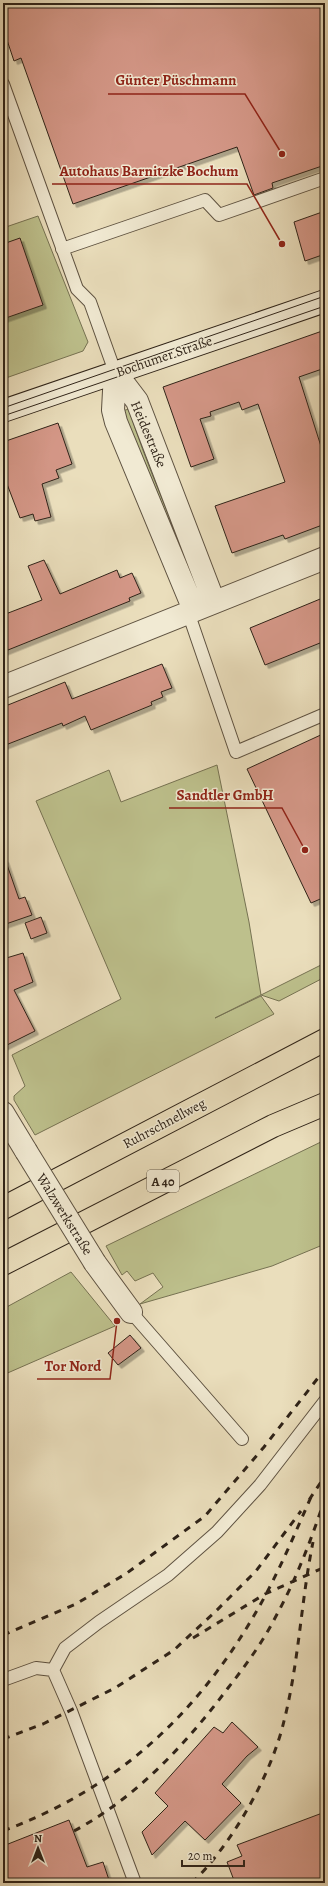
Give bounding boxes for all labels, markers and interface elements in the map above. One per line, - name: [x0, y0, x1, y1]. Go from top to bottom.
- callout: Günter Püschmann: [108, 67, 245, 94]
- text: Günter Püschmann: [115, 70, 237, 90]
- callout: Autohaus Barnitzke Bochum: [52, 157, 247, 184]
- text: Autohaus Barnitzke Bochum: [58, 161, 239, 181]
- street label: Bochumer Straße: [114, 331, 215, 382]
- street label: Heidestraße: [126, 398, 171, 471]
- callout: Sandtler GmbH: [169, 781, 282, 808]
- text: Sandtler GmbH: [177, 785, 273, 805]
- street label: Ruhrschnellweg: [120, 1094, 209, 1153]
- street label: Walzwerkstraße: [31, 1169, 97, 1259]
- road number: A 40: [147, 1170, 179, 1192]
- callout: Tor Nord: [37, 1352, 110, 1379]
- text: Tor Nord: [45, 1356, 102, 1376]
- north arrow: [18, 1828, 58, 1868]
- text: N: [34, 1831, 42, 1846]
- scale bar: [182, 1842, 244, 1868]
- text: 20 m: [188, 1848, 212, 1864]

